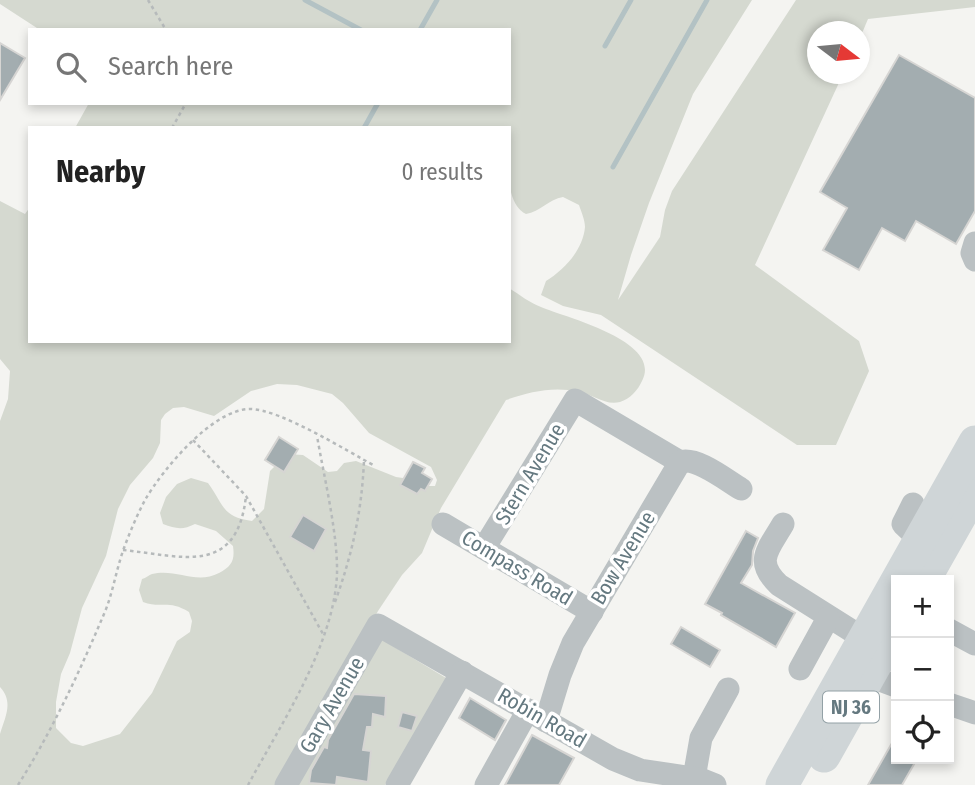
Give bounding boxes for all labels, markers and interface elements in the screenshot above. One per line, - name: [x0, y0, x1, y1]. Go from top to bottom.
- north arrow: [807, 21, 870, 84]
- search box: [28, 28, 511, 105]
- icon: search: [52, 48, 90, 86]
- text: Search here: [108, 51, 233, 82]
- text: Nearby: [56, 154, 145, 190]
- text: 0 results: [402, 158, 483, 186]
- street label: Stern Avenue: [490, 419, 570, 529]
- street label: Bow Avenue: [585, 507, 661, 609]
- street label: Compass Road: [457, 525, 577, 611]
- map controls: [891, 575, 954, 764]
- button: +: [891, 575, 954, 638]
- button: −: [891, 638, 954, 701]
- street label: Gary Avenue: [294, 652, 370, 758]
- street label: Robin Road: [493, 682, 591, 754]
- road number: NJ 36: [823, 692, 879, 722]
- button: locate: [891, 701, 954, 764]

